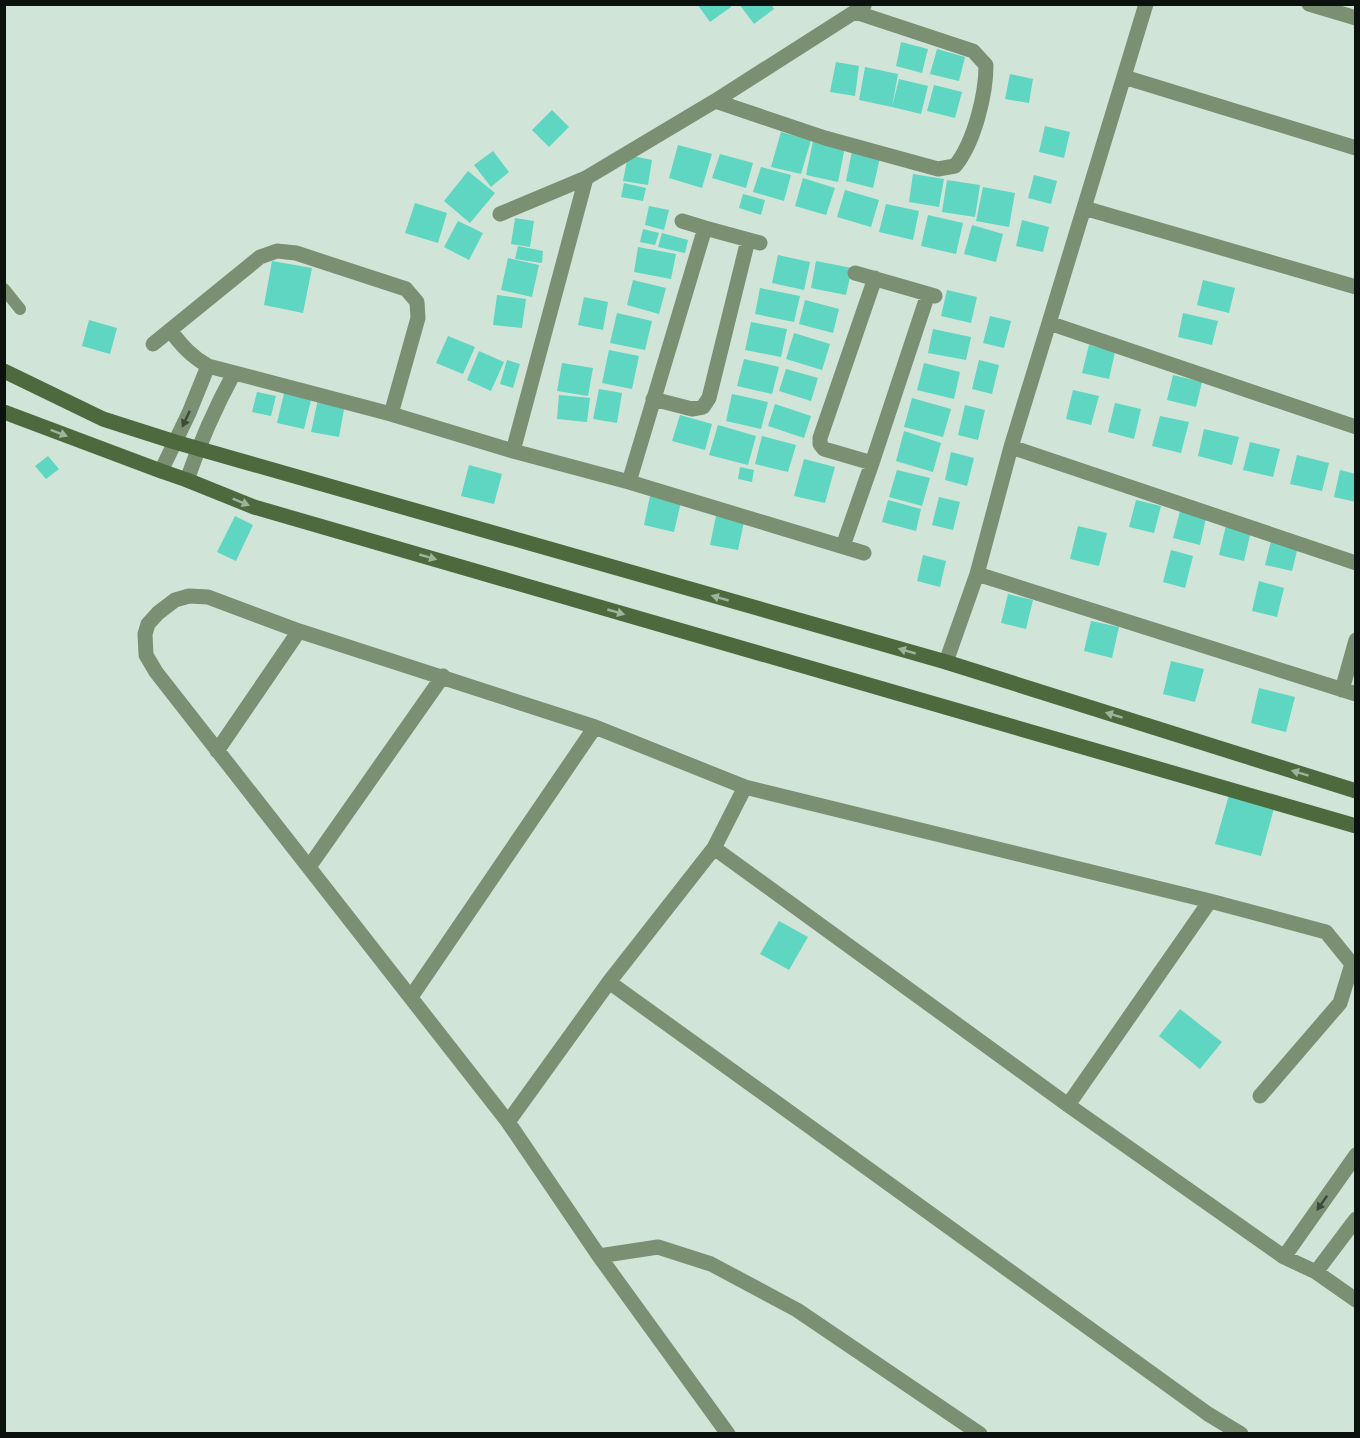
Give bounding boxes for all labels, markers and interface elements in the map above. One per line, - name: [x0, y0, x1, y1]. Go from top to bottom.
- one-way arrow: [181, 411, 190, 428]
- one-way arrow: [50, 428, 68, 438]
- one-way arrow: [233, 497, 251, 507]
- one-way arrow: [419, 553, 437, 562]
- one-way arrow: [711, 593, 729, 602]
- one-way arrow: [607, 607, 625, 617]
- one-way arrow: [898, 646, 916, 655]
- one-way arrow: [1105, 710, 1123, 719]
- one-way arrow: [1291, 768, 1309, 777]
- one-way arrow: [1316, 1195, 1328, 1211]

